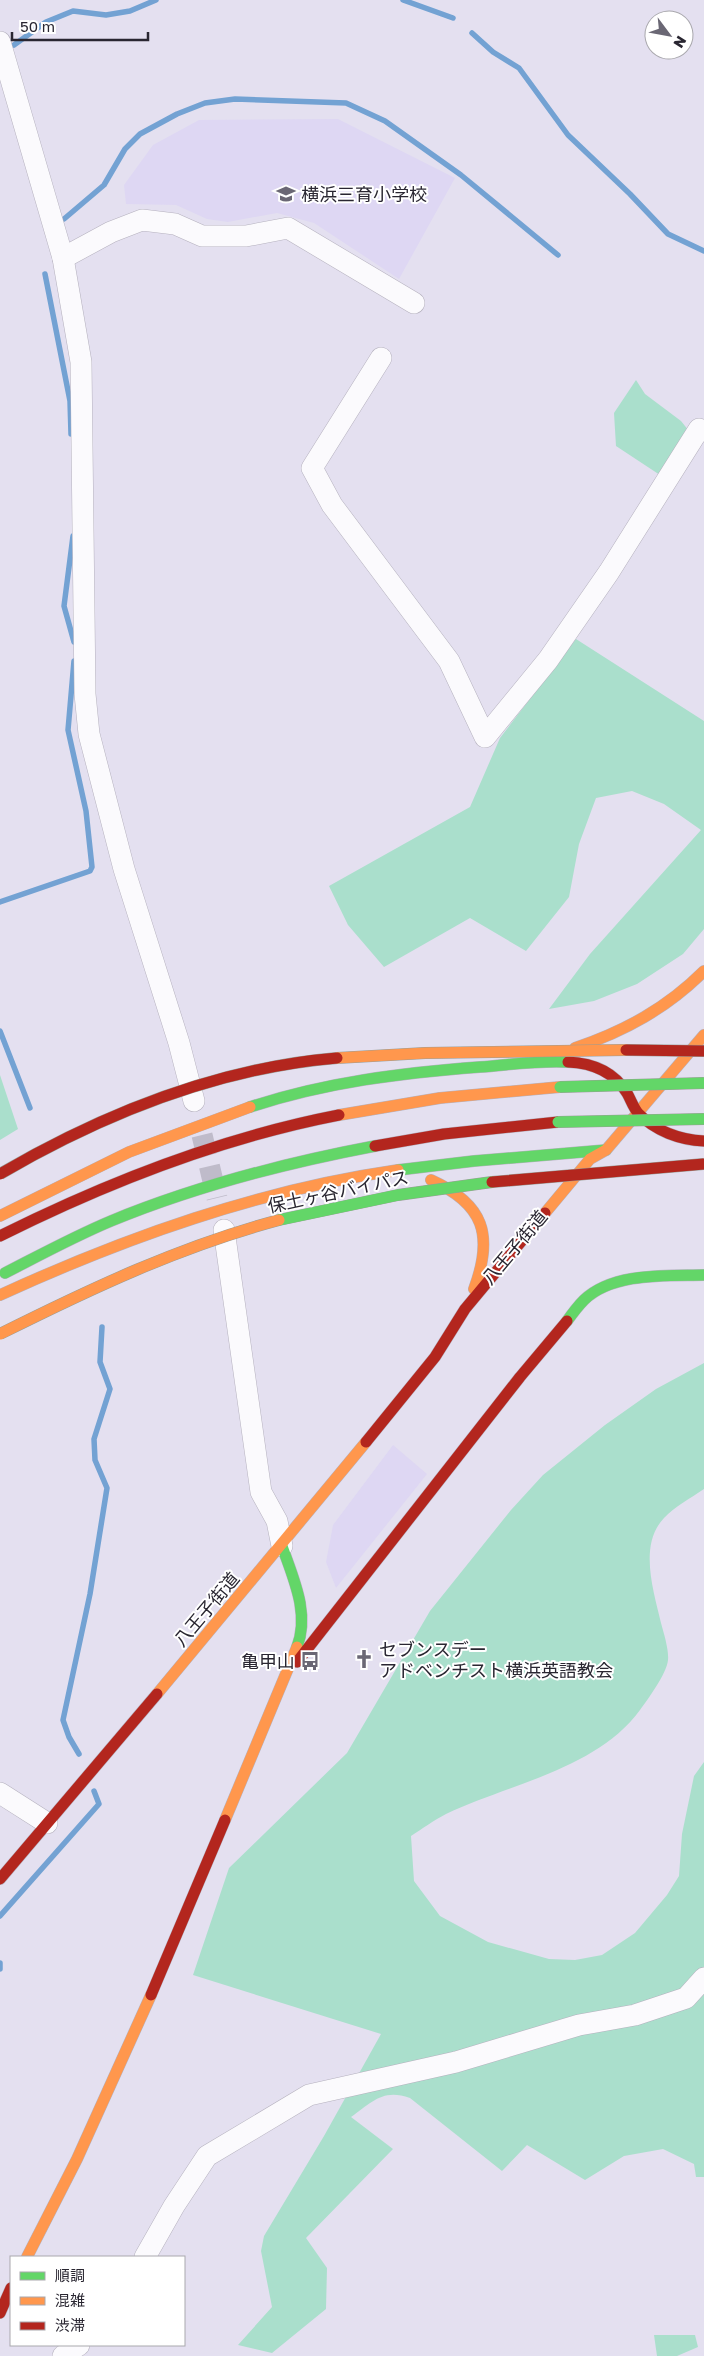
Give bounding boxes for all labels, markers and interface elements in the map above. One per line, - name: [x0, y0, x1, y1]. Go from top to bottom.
- scale bar: [12, 10, 149, 42]
- north arrow: [644, 10, 694, 60]
- text: 50 m: [20, 17, 55, 35]
- text: N: [670, 33, 690, 51]
- school or university icon: 横浜三育小学校: [275, 183, 297, 205]
- place label: 横浜三育小学校: [301, 183, 427, 205]
- street label: 保土ヶ谷バイパス: [265, 1165, 411, 1217]
- street label: 八王子街道: [477, 1205, 551, 1289]
- street label: 八王子街道: [169, 1567, 243, 1651]
- place label: セブンスデー アドベンチスト横浜英語教会: [379, 1638, 613, 1681]
- church icon: セブンスデー アドベンチスト横浜英語教会: [353, 1648, 375, 1670]
- place label: 亀甲山: [241, 1650, 295, 1672]
- bus stop icon: 亀甲山: [299, 1650, 321, 1672]
- legend: [10, 2256, 185, 2346]
- text: 順調: [55, 2266, 85, 2284]
- text: 混雑: [55, 2291, 85, 2309]
- text: 渋滞: [55, 2316, 85, 2334]

